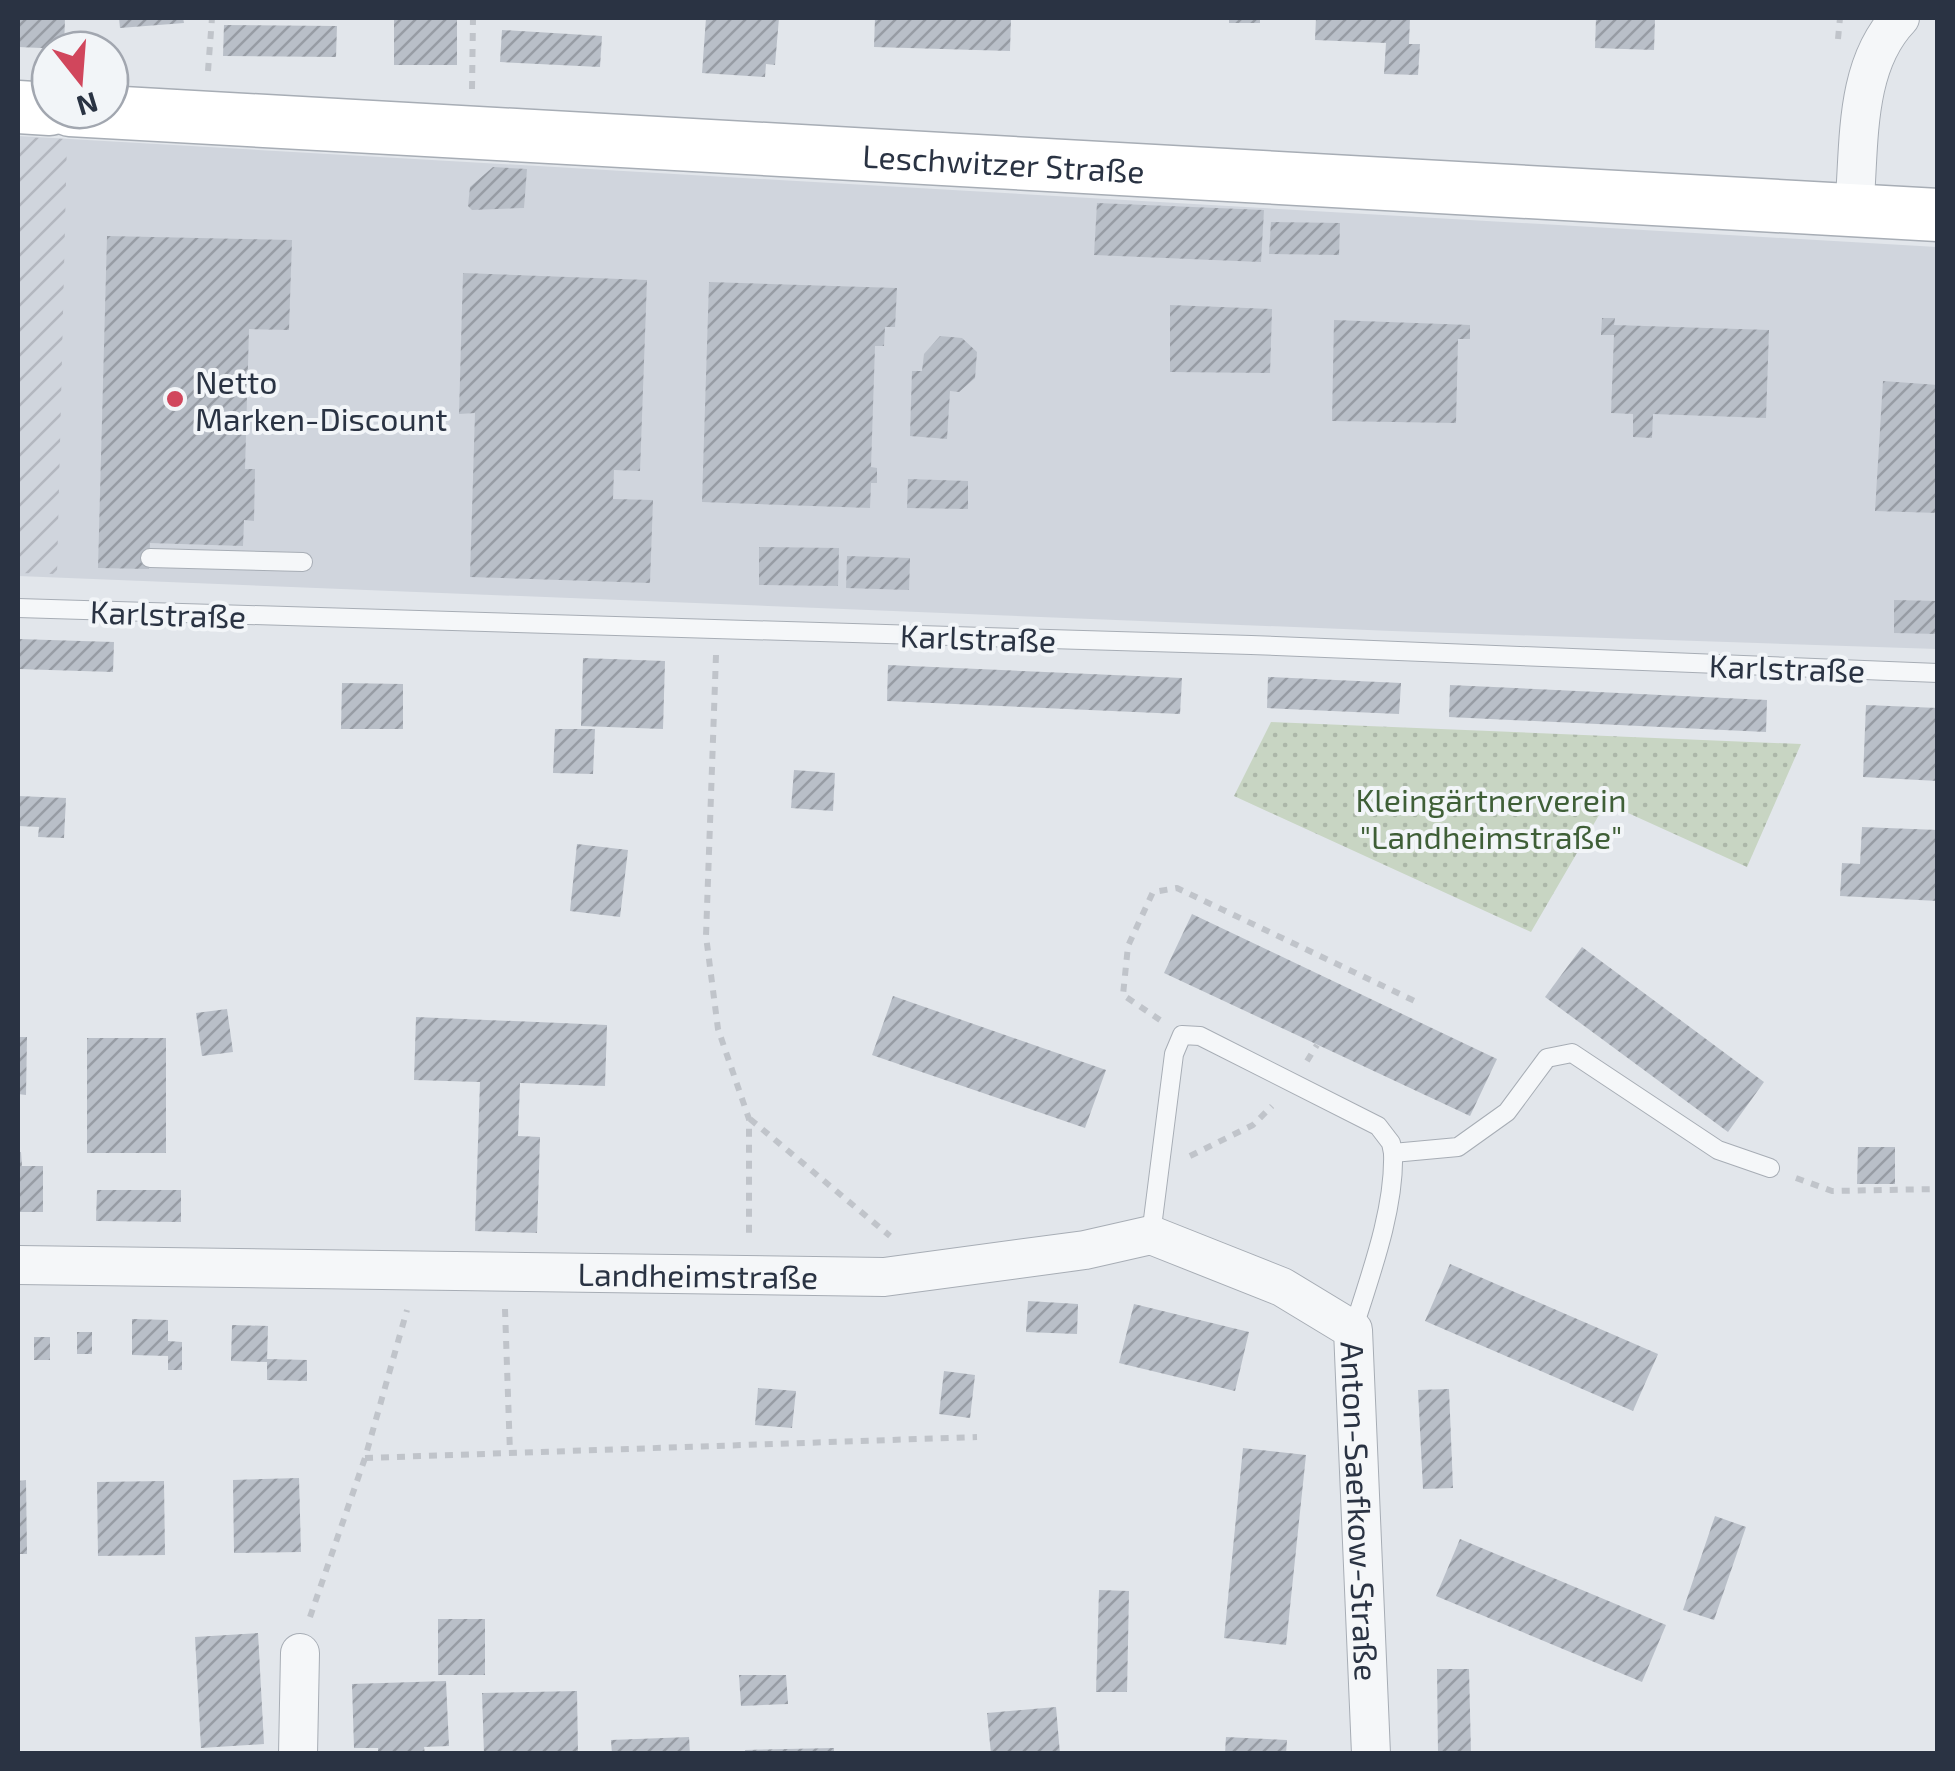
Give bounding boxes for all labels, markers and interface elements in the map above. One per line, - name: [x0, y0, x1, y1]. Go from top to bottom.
- north arrow: [30, 30, 130, 130]
- text: N: [73, 86, 102, 124]
- street label: Leschwitzer Straße: [861, 136, 1146, 189]
- place label: Netto Marken-Discount: [195, 362, 447, 437]
- marker: Netto Marken-Discount: [164, 388, 186, 410]
- street label: Karlstraße: [89, 591, 247, 635]
- street label: Karlstraße: [899, 615, 1057, 659]
- street label: Karlstraße: [1708, 645, 1866, 689]
- park label: Kleingärtnerverein "Landheimstraße": [1355, 780, 1627, 855]
- street label: Landheimstraße: [577, 1254, 818, 1295]
- street label: Anton-Saefkow-Straße: [1335, 1341, 1387, 1682]

